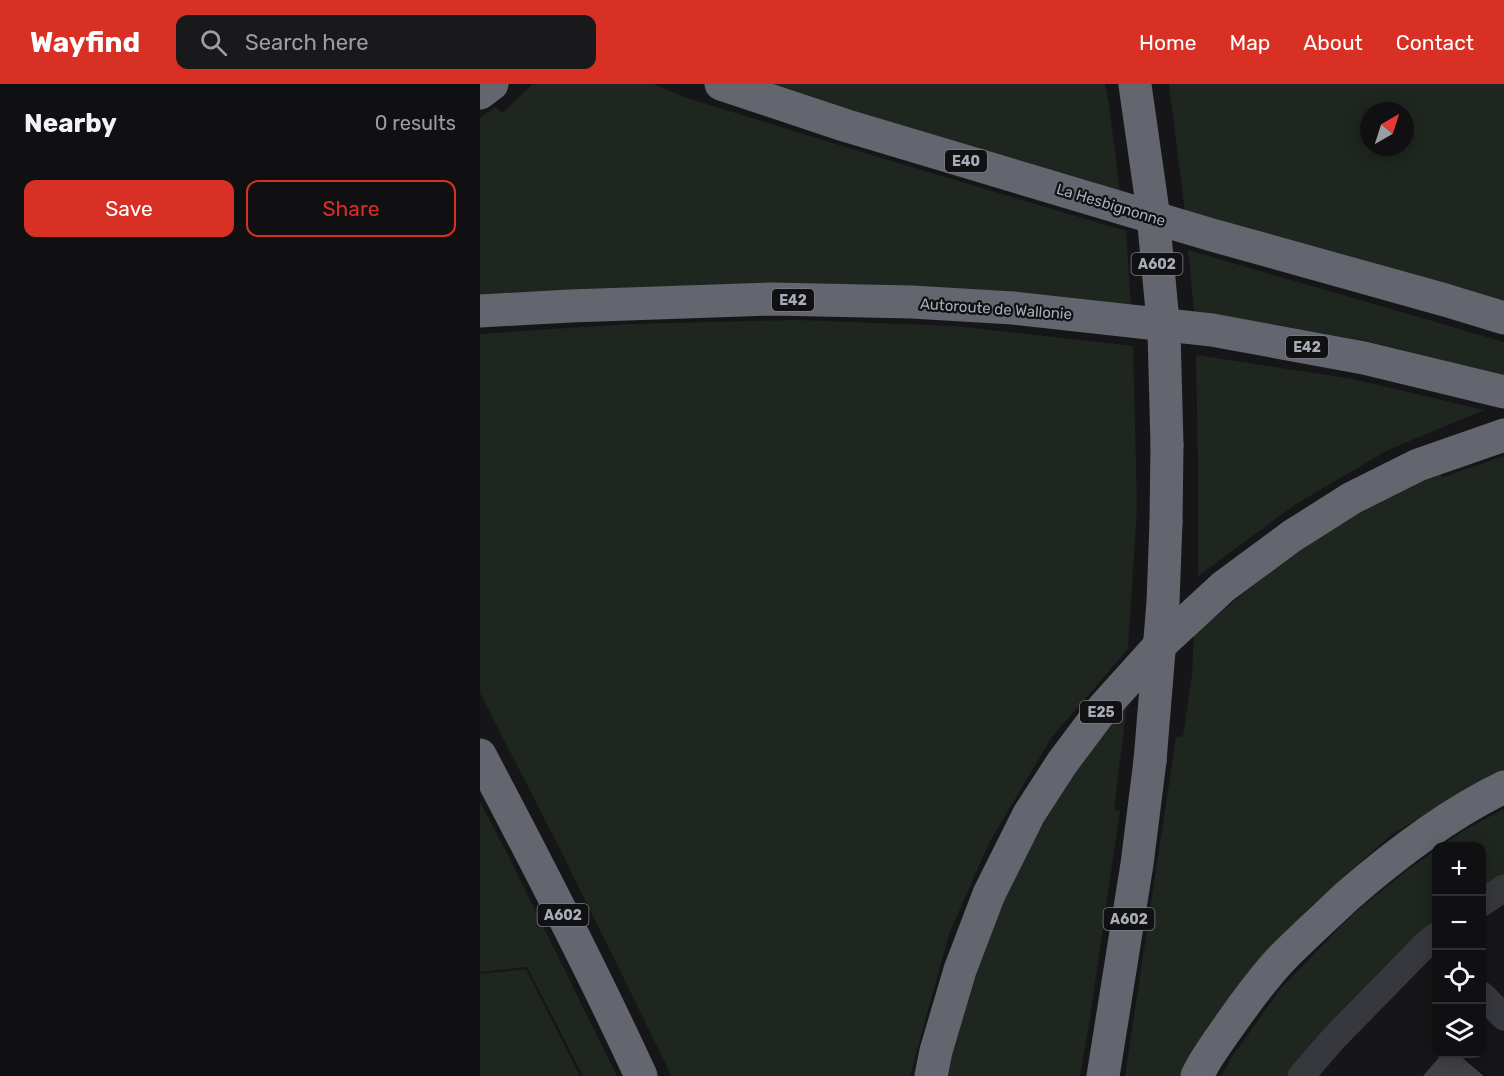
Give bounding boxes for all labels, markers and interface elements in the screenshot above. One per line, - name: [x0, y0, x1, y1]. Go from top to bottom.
- search box: [176, 15, 596, 69]
- text: Wayfind: [30, 26, 140, 59]
- icon: search: [197, 26, 230, 59]
- text: Search here: [245, 29, 369, 56]
- text: Home: [1139, 30, 1196, 55]
- text: Map: [1229, 30, 1270, 55]
- text: About: [1303, 30, 1363, 55]
- text: Contact: [1396, 30, 1474, 55]
- north arrow: [1360, 102, 1414, 156]
- text: Nearby: [24, 108, 117, 139]
- text: 0 results: [375, 111, 456, 135]
- road number: E40: [945, 150, 987, 172]
- button: Save: [24, 180, 234, 237]
- button: Share: [246, 180, 456, 237]
- street label: La Hesbignonne: [1054, 180, 1168, 230]
- road number: A602: [1132, 253, 1182, 275]
- road number: E42: [772, 289, 814, 311]
- street label: Autoroute de Wallonie: [919, 295, 1073, 323]
- road number: E42: [1286, 336, 1328, 358]
- road number: E25: [1080, 701, 1122, 723]
- map controls: [1432, 842, 1486, 1058]
- button: +: [1432, 842, 1486, 896]
- button: −: [1432, 896, 1486, 950]
- road number: A602: [538, 904, 589, 926]
- road number: A602: [1104, 908, 1154, 930]
- button: locate: [1432, 950, 1486, 1004]
- button: layers: [1432, 1004, 1486, 1058]

